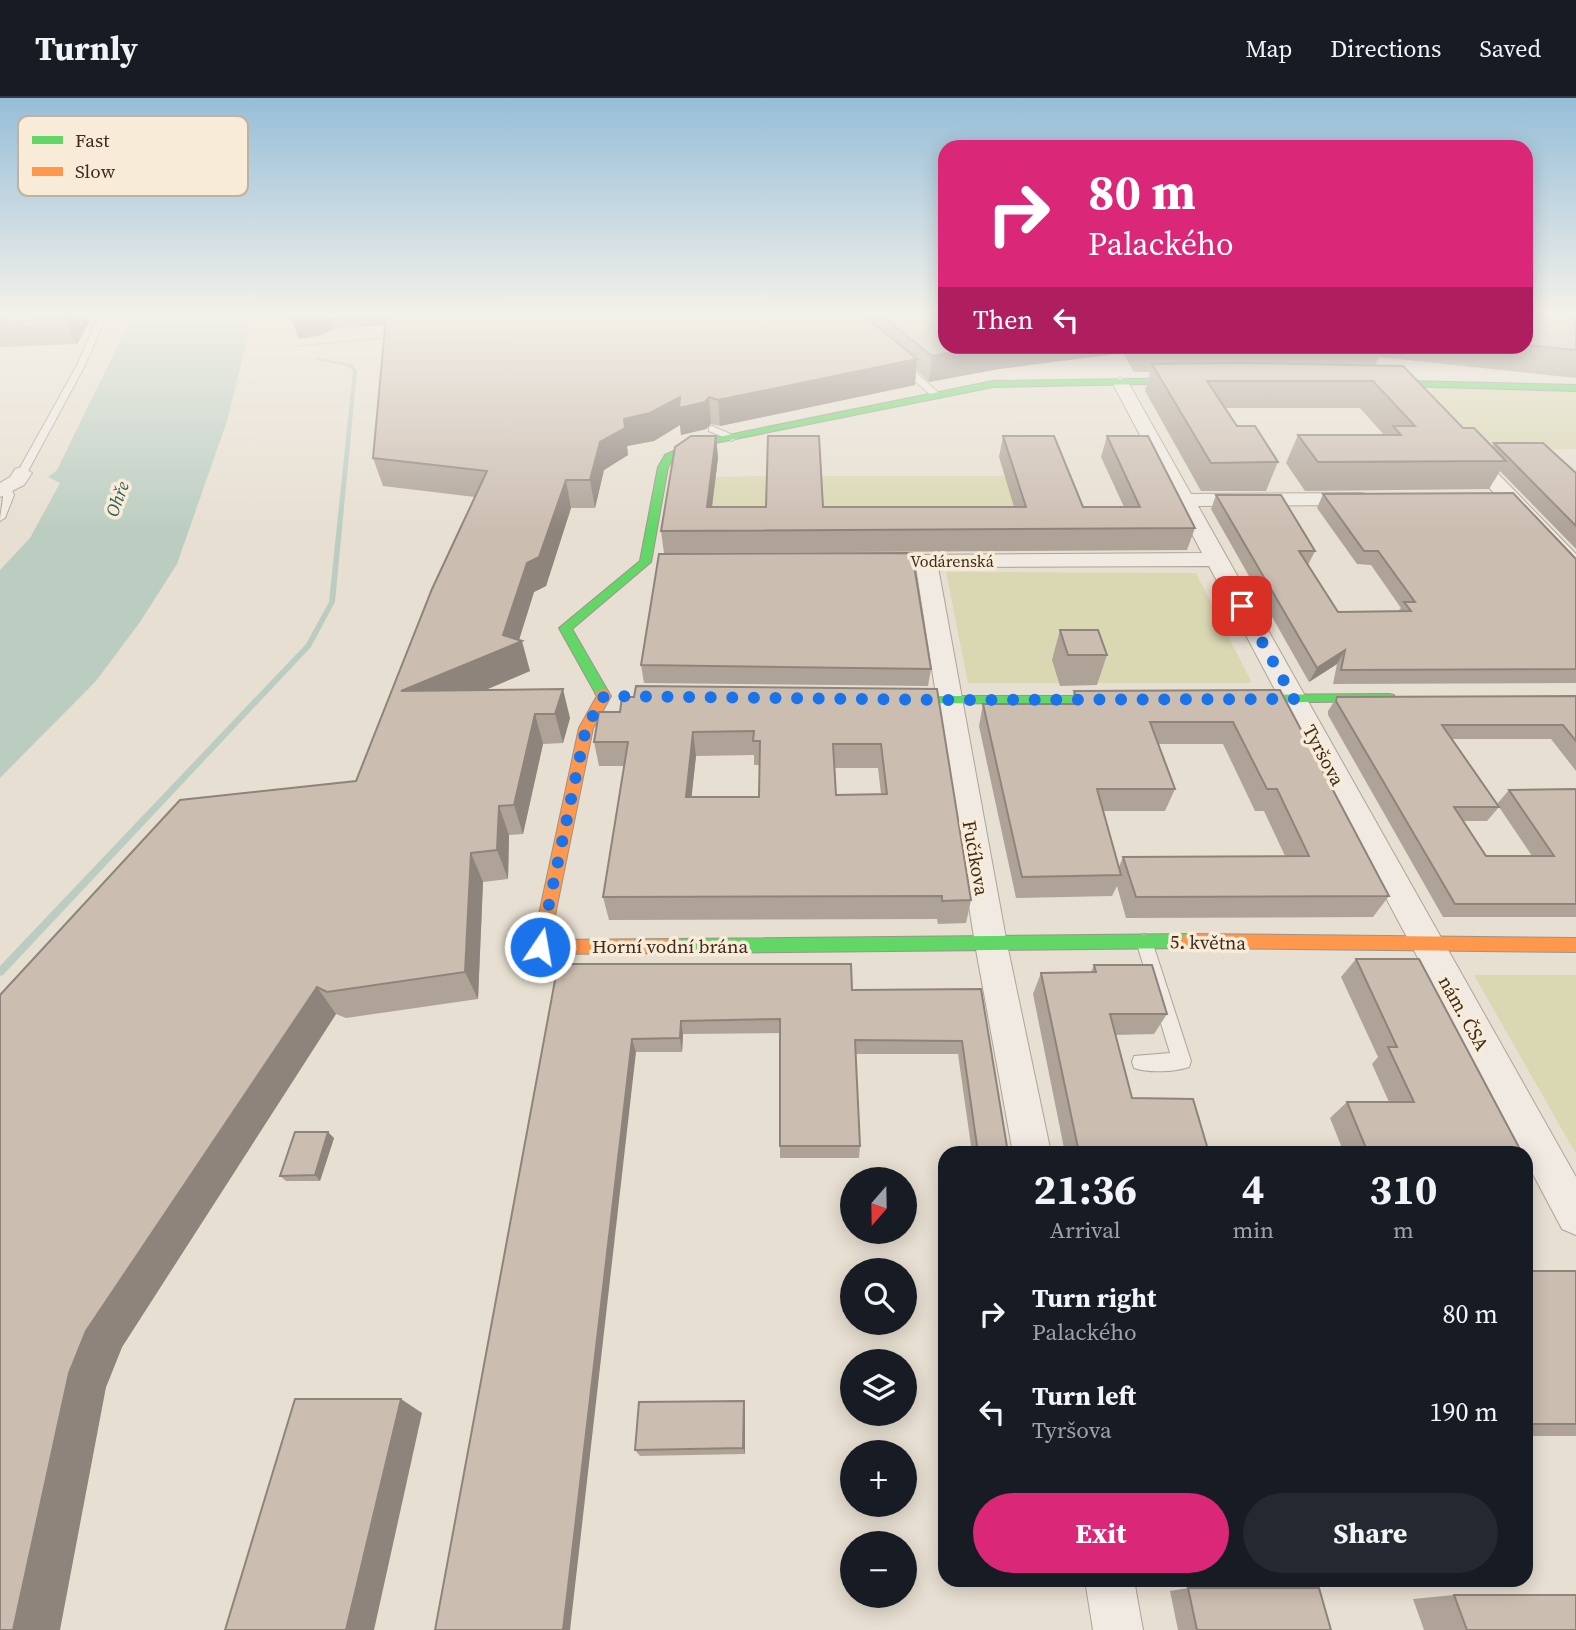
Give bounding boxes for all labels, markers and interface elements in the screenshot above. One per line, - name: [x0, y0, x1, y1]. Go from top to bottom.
- text: Turnly: [35, 26, 138, 71]
- text: Map: [1245, 32, 1292, 65]
- text: Directions: [1330, 32, 1441, 65]
- text: Saved: [1479, 32, 1541, 65]
- legend: [18, 116, 248, 196]
- text: Fast: [75, 127, 110, 153]
- text: Slow: [75, 158, 116, 184]
- text: 80 m: [1088, 158, 1196, 225]
- icon: right: [973, 168, 1064, 259]
- text: Palackého: [1088, 222, 1234, 266]
- icon: left: [1047, 301, 1085, 339]
- text: Then: [973, 302, 1033, 338]
- water label: Ohře: [99, 477, 135, 520]
- street label: Vodárenská: [910, 550, 995, 572]
- pin: [1212, 576, 1272, 636]
- icon: arrive: [1223, 587, 1261, 625]
- street label: Tyršova: [1297, 720, 1351, 790]
- street label: Fučíkova: [957, 818, 995, 898]
- position arrow: [503, 910, 577, 984]
- street label: 5. května: [1170, 928, 1247, 956]
- street label: Horní vodní brána: [592, 933, 748, 959]
- street label: nám. ČSA: [1433, 971, 1496, 1056]
- text: 21:36: [1033, 1160, 1137, 1218]
- text: 4: [1242, 1160, 1265, 1218]
- text: 310: [1369, 1160, 1438, 1218]
- north arrow: [840, 1167, 917, 1244]
- map controls: [840, 1167, 917, 1608]
- text: Arrival: [1050, 1214, 1121, 1246]
- text: min: [1232, 1214, 1274, 1246]
- text: m: [1393, 1214, 1414, 1246]
- button: search: [840, 1258, 917, 1335]
- text: Turn right: [1032, 1280, 1156, 1316]
- icon: right: [973, 1295, 1011, 1333]
- text: 80 m: [1443, 1296, 1498, 1332]
- text: Palackého: [1032, 1316, 1137, 1348]
- button: layers: [840, 1349, 917, 1426]
- text: Turn left: [1032, 1378, 1136, 1414]
- icon: left: [973, 1393, 1011, 1431]
- text: 190 m: [1430, 1394, 1498, 1430]
- text: Tyršova: [1032, 1414, 1112, 1446]
- button: +: [840, 1440, 917, 1517]
- button: Exit: [973, 1493, 1229, 1573]
- button: Share: [1243, 1493, 1498, 1573]
- button: −: [840, 1531, 917, 1608]

